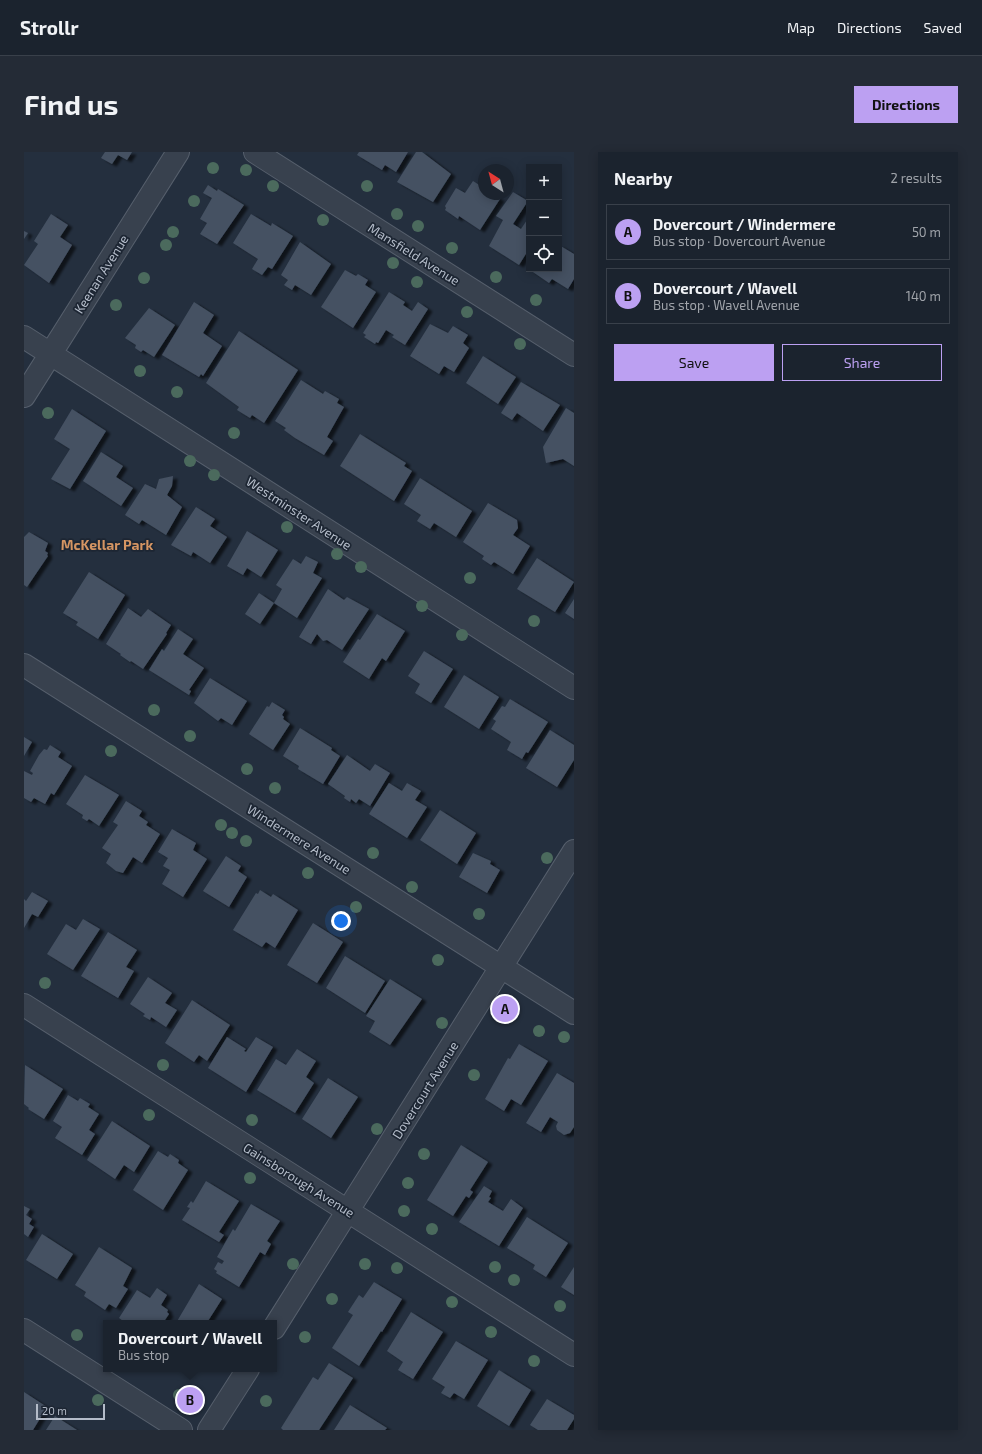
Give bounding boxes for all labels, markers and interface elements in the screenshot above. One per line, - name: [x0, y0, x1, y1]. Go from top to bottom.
- text: Strollr: [20, 16, 79, 39]
- text: Map: [787, 19, 815, 36]
- text: Directions: [837, 19, 902, 36]
- text: Saved: [924, 19, 962, 36]
- button: Directions: [854, 86, 958, 123]
- text: Find us: [24, 87, 118, 121]
- north arrow: [478, 164, 514, 200]
- map controls: [526, 164, 562, 272]
- button: +: [526, 164, 562, 200]
- text: Nearby: [614, 168, 672, 188]
- text: 2 results: [890, 170, 942, 186]
- button: −: [526, 200, 562, 236]
- text: Dovercourt / Windermere: [653, 215, 836, 233]
- street label: Mansfield Avenue: [365, 219, 463, 289]
- text: A: [624, 224, 632, 240]
- text: 50 m: [912, 224, 941, 240]
- street label: Keenan Avenue: [70, 232, 132, 316]
- text: Bus stop · Dovercourt Avenue: [653, 233, 825, 249]
- button: locate: [526, 236, 562, 272]
- text: Dovercourt / Wavell: [653, 279, 797, 297]
- text: B: [624, 288, 632, 304]
- text: 140 m: [906, 288, 941, 304]
- text: Bus stop · Wavell Avenue: [653, 297, 800, 313]
- button: Save: [614, 344, 774, 381]
- button: Share: [782, 344, 942, 381]
- street label: Westminster Avenue: [243, 473, 355, 553]
- district label: McKellar Park: [61, 536, 154, 553]
- street label: Windermere Avenue: [244, 801, 354, 877]
- your location: [331, 911, 351, 931]
- pin: A: [492, 994, 518, 1024]
- street label: Dovercourt Avenue: [389, 1038, 462, 1142]
- street label: Gainsborough Avenue: [240, 1139, 358, 1221]
- popup: [103, 1320, 277, 1372]
- text: Dovercourt / Wavell: [118, 1329, 262, 1347]
- text: Bus stop: [118, 1347, 169, 1363]
- pin: B: [177, 1385, 203, 1415]
- scale bar: [36, 1402, 105, 1421]
- text: 20 m: [42, 1404, 67, 1417]

